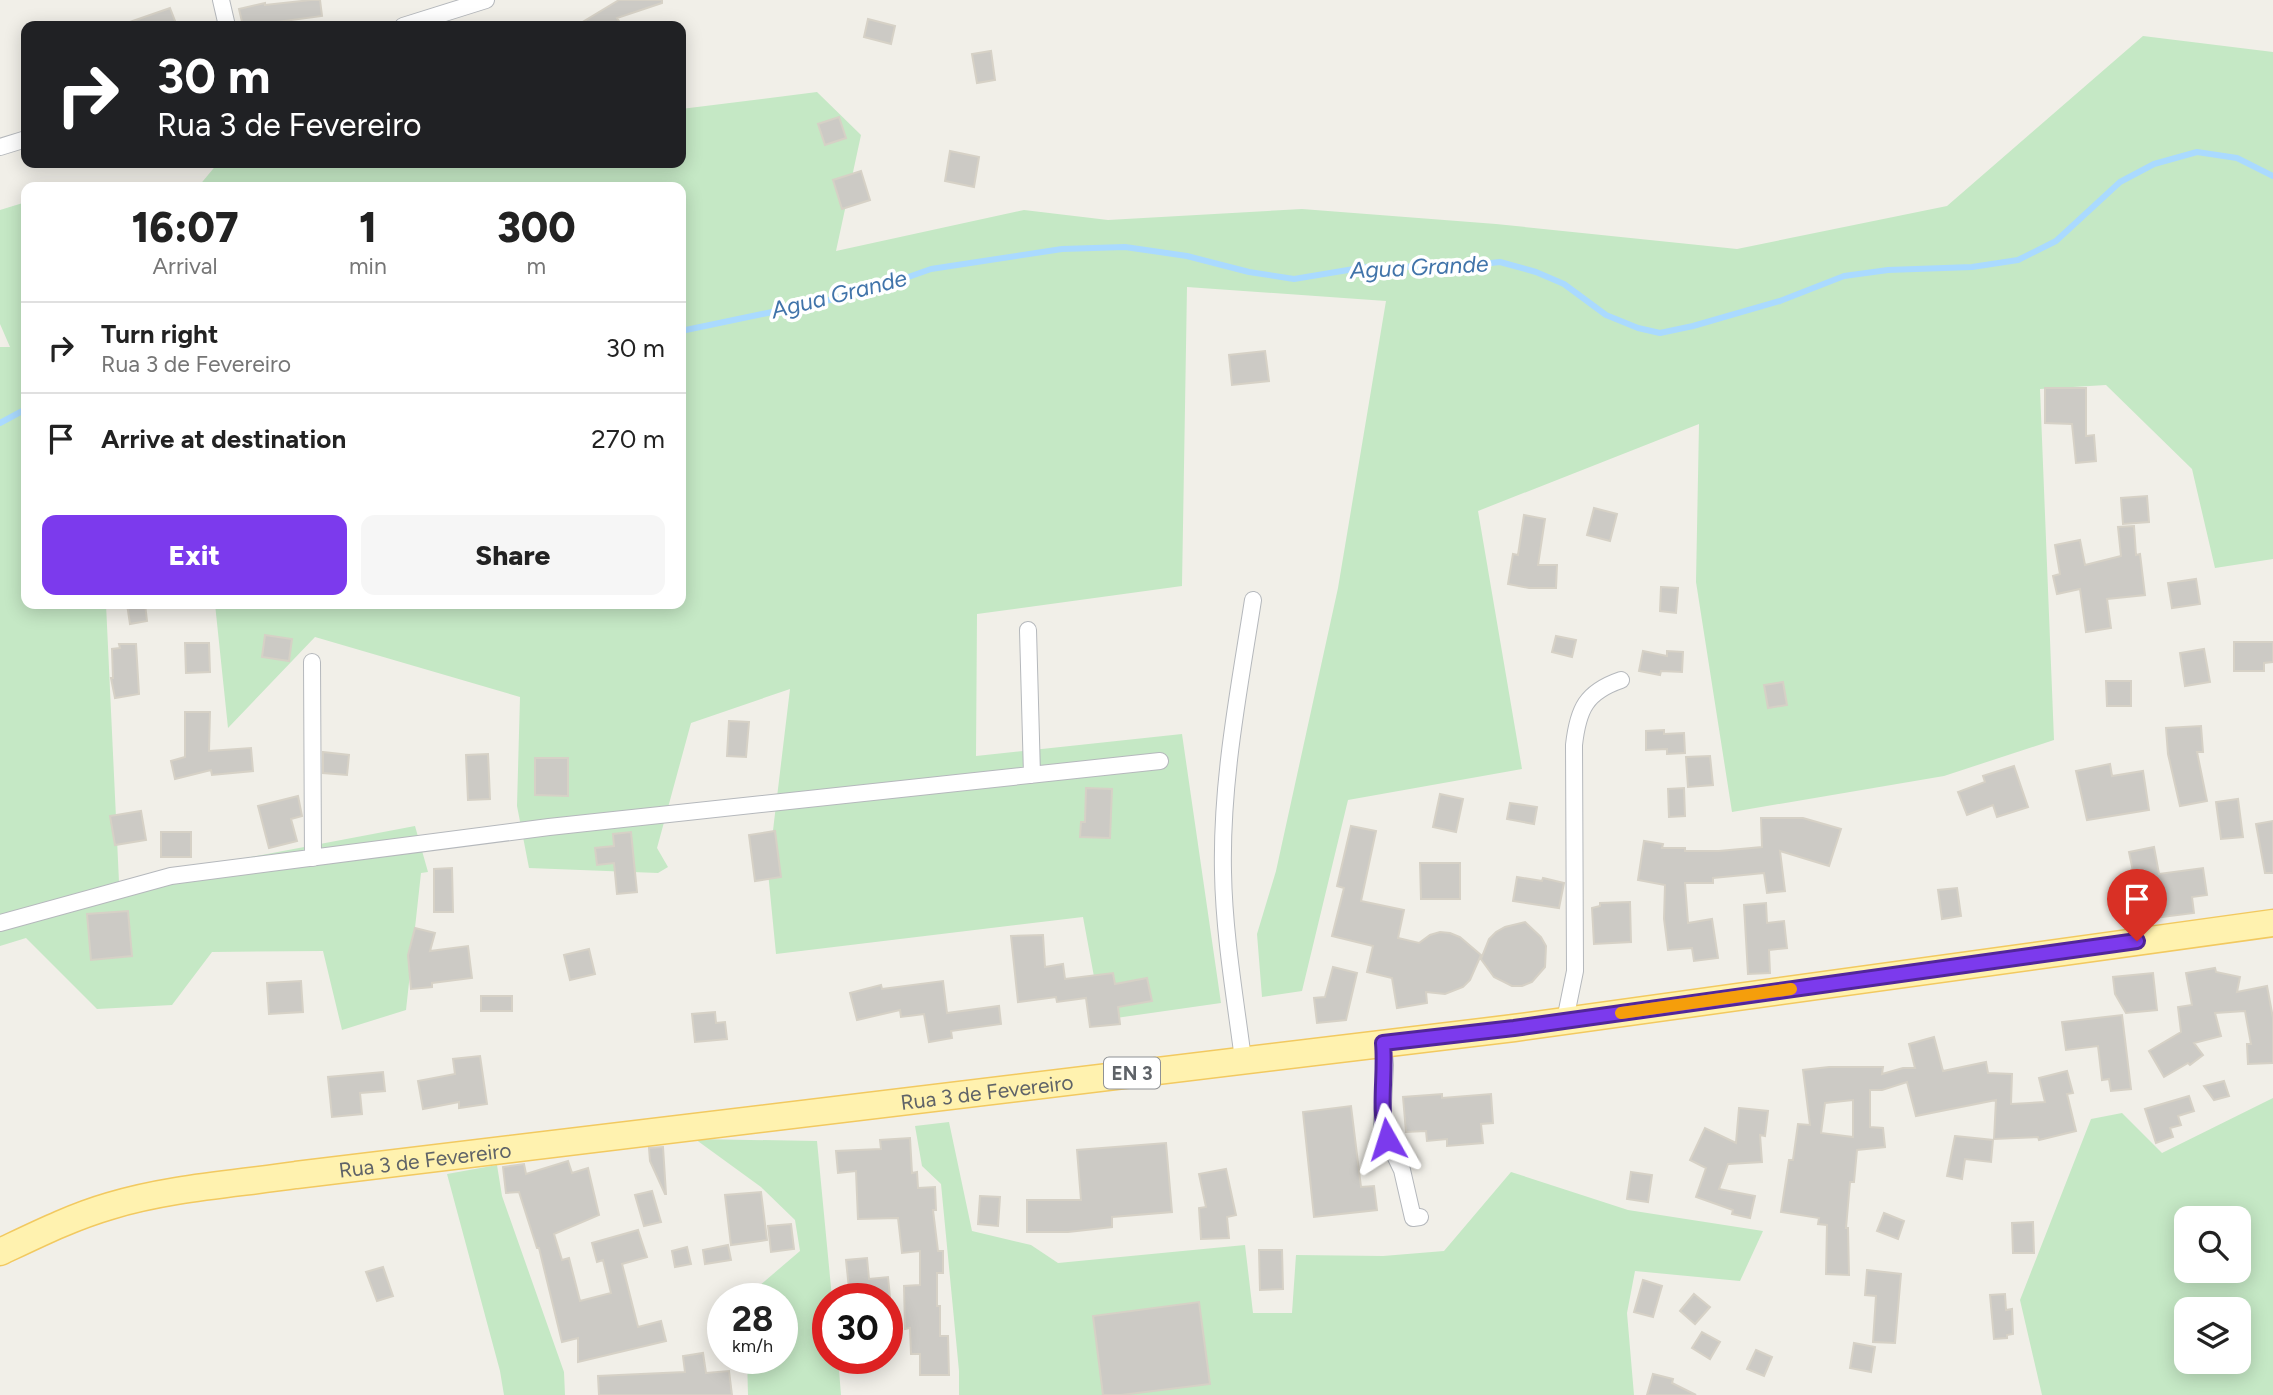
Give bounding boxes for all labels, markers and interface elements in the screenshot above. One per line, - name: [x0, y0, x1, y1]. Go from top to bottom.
- text: 30 m: [157, 46, 270, 105]
- icon: right: [42, 49, 133, 140]
- text: Rua 3 de Fevereiro: [157, 106, 422, 144]
- text: 16:07: [131, 202, 239, 253]
- text: 1: [359, 202, 377, 253]
- text: 300: [497, 202, 576, 253]
- water label: Agua Grande: [1348, 249, 1489, 285]
- text: Arrival: [153, 252, 217, 280]
- text: min: [349, 252, 387, 280]
- text: m: [527, 252, 546, 280]
- water label: Agua Grande: [767, 264, 910, 325]
- text: Turn right: [101, 318, 218, 350]
- icon: right: [42, 329, 80, 367]
- text: 30 m: [606, 332, 665, 364]
- text: Rua 3 de Fevereiro: [101, 350, 291, 378]
- icon: arrive: [42, 420, 80, 458]
- text: Arrive at destination: [101, 423, 346, 455]
- text: 270 m: [591, 423, 665, 455]
- button: Exit: [42, 515, 347, 595]
- button: Share: [361, 515, 665, 595]
- pin: [2107, 869, 2167, 941]
- icon: arrive: [2118, 880, 2156, 918]
- road number: EN 3: [1104, 1058, 1160, 1088]
- street label: Rua 3 de Fevereiro: [899, 1069, 1075, 1114]
- position arrow: [1350, 1102, 1424, 1176]
- street label: Rua 3 de Fevereiro: [337, 1137, 513, 1182]
- map controls: [2174, 1206, 2251, 1374]
- button: search: [2174, 1206, 2251, 1283]
- speed limit sign: 30: [812, 1283, 903, 1374]
- button: layers: [2174, 1297, 2251, 1374]
- text: 28: [732, 1298, 773, 1340]
- text: km/h: [732, 1335, 773, 1357]

